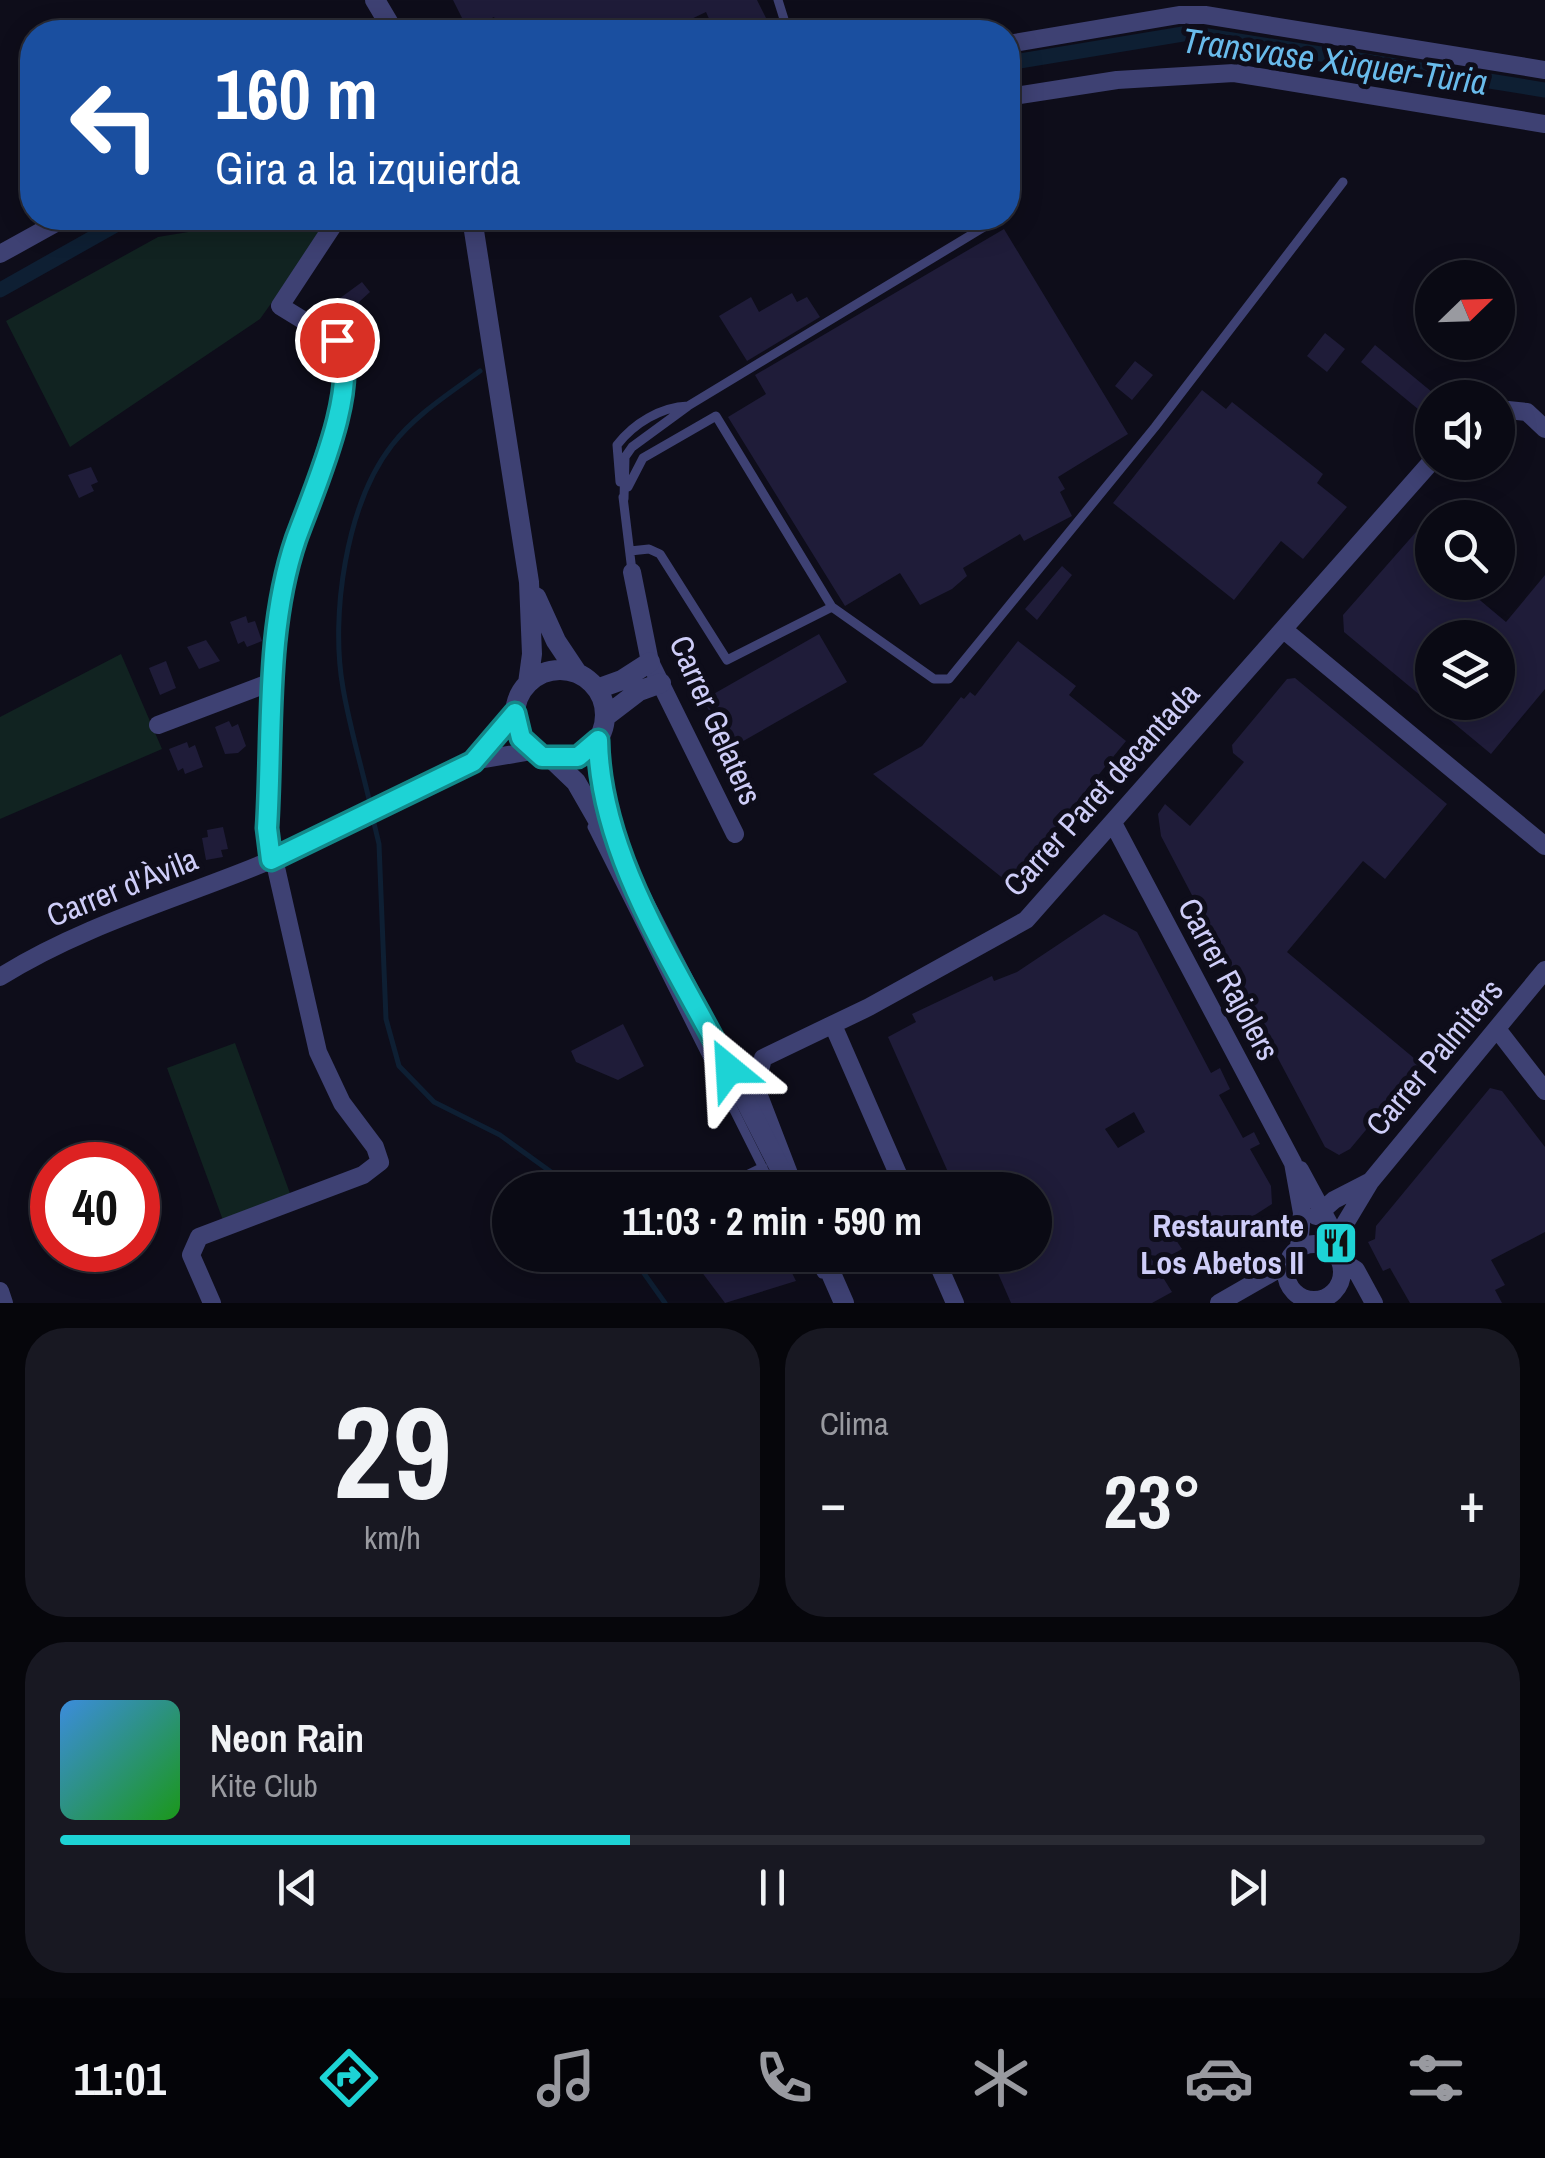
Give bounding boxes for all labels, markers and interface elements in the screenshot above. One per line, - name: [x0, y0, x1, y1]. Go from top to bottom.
- water label: Transvase Xùquer-Tùria: [1180, 16, 1490, 106]
- text: 160 m: [215, 47, 378, 141]
- icon: left: [50, 60, 180, 190]
- text: Gira a la izquierda: [215, 137, 521, 198]
- north arrow: [1415, 260, 1515, 360]
- map controls: [1415, 260, 1515, 720]
- pin: [295, 298, 380, 383]
- icon: arrive: [310, 313, 365, 368]
- button: sound: [1415, 380, 1515, 480]
- button: search: [1415, 500, 1515, 600]
- button: layers: [1415, 620, 1515, 720]
- street label: Carrer Gelaters: [660, 629, 772, 811]
- street label: Carrer Paret decantada: [993, 672, 1209, 905]
- street label: Carrer d'Àvila: [40, 837, 204, 937]
- street label: Carrer Rajolers: [1168, 890, 1290, 1068]
- street label: Carrer Palmiters: [1356, 969, 1512, 1145]
- position arrow: [677, 1017, 781, 1121]
- speed limit sign: 40: [30, 1142, 160, 1272]
- text: 11:03 · 2 min · 590 m: [622, 1196, 922, 1247]
- place label: Restaurante Los Abetos II: [1140, 1204, 1304, 1284]
- restaurant icon: Restaurante Los Abetos II: [1313, 1220, 1359, 1266]
- text: 29: [333, 1363, 452, 1539]
- text: Clima: [820, 1402, 889, 1445]
- text: 23°: [1103, 1450, 1202, 1551]
- text: −: [820, 1465, 846, 1539]
- text: +: [1459, 1465, 1485, 1539]
- text: km/h: [364, 1516, 421, 1559]
- text: Neon Rain: [210, 1713, 364, 1764]
- text: Kite Club: [210, 1764, 318, 1807]
- icon: previous: [270, 1860, 325, 1915]
- icon: pause: [745, 1860, 800, 1915]
- icon: next: [1220, 1860, 1275, 1915]
- icon: directions: [314, 2043, 384, 2113]
- icon: music: [531, 2043, 601, 2113]
- icon: phone: [749, 2043, 819, 2113]
- icon: climate: [966, 2043, 1036, 2113]
- icon: car: [1184, 2043, 1254, 2113]
- icon: filters: [1401, 2043, 1471, 2113]
- text: 11:01: [74, 2048, 166, 2109]

